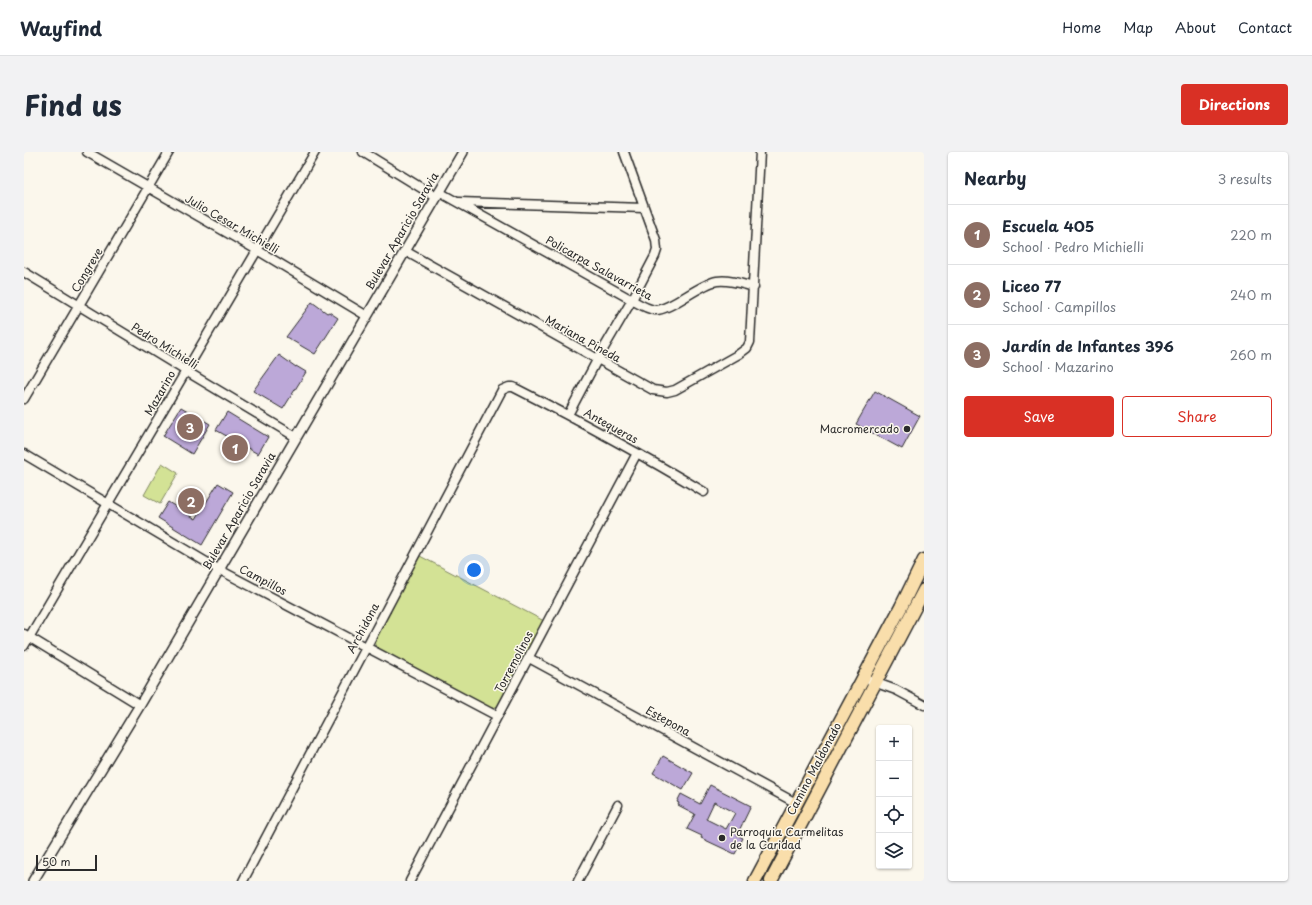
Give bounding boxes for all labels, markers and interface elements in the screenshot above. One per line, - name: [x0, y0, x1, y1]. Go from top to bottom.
- text: Wayfind: [20, 14, 102, 42]
- text: Home: [1062, 17, 1101, 38]
- text: Map: [1123, 17, 1153, 38]
- text: About: [1175, 17, 1216, 38]
- text: Contact: [1238, 17, 1292, 38]
- text: Find us: [24, 83, 122, 126]
- button: Directions: [1181, 84, 1288, 125]
- text: Nearby: [964, 165, 1026, 191]
- street label: Bulevar Aparicio Saravia: [361, 169, 442, 293]
- text: 3 results: [1218, 169, 1272, 188]
- street label: Julio Cesar Michielli: [182, 190, 282, 257]
- text: Escuela 405: [1002, 214, 1094, 237]
- text: 1: [974, 225, 980, 244]
- text: 220 m: [1230, 225, 1272, 244]
- street label: Policarpa Salavarrieta: [543, 231, 656, 304]
- text: School · Pedro Michielli: [1002, 237, 1144, 256]
- street label: Congreve: [67, 244, 107, 295]
- text: Liceo 77: [1002, 274, 1061, 297]
- text: 2: [972, 285, 982, 304]
- text: 240 m: [1230, 285, 1272, 304]
- text: School · Campillos: [1002, 297, 1116, 316]
- street label: Mariana Pineda: [542, 311, 624, 367]
- street label: Pedro Michielli: [128, 318, 202, 373]
- text: Jardín de Infantes 396: [1002, 334, 1174, 357]
- text: 3: [973, 345, 981, 364]
- text: 260 m: [1230, 345, 1272, 364]
- text: School · Mazarino: [1002, 357, 1114, 376]
- street label: Mazarino: [140, 367, 179, 418]
- button: Save: [964, 396, 1114, 437]
- button: Share: [1122, 396, 1272, 437]
- street label: Antequeras: [581, 404, 642, 447]
- pin: 3: [177, 412, 203, 442]
- place label: Macromercado: [820, 420, 899, 437]
- marker: Macromercado: [902, 424, 912, 434]
- pin: 1: [222, 433, 248, 463]
- street label: Bulevar Aparicio Saravia: [198, 449, 279, 573]
- pin: 2: [178, 486, 204, 516]
- street label: Campillos: [236, 560, 290, 599]
- your location: [464, 560, 484, 580]
- street label: Archidona: [342, 599, 383, 656]
- street label: Torremolinos: [490, 628, 537, 696]
- street label: Estepona: [643, 701, 694, 740]
- street label: Camino Maldonado: [782, 719, 845, 818]
- map controls: [876, 725, 912, 869]
- button: +: [876, 725, 912, 761]
- button: −: [876, 761, 912, 797]
- button: locate: [876, 797, 912, 833]
- place label: Parroquia Carmelitas de la Caridad: [730, 823, 843, 853]
- marker: Parroquia Carmelitas de la Caridad: [717, 833, 727, 843]
- button: layers: [876, 833, 912, 869]
- scale bar: [36, 853, 97, 872]
- text: 50 m: [42, 853, 71, 870]

